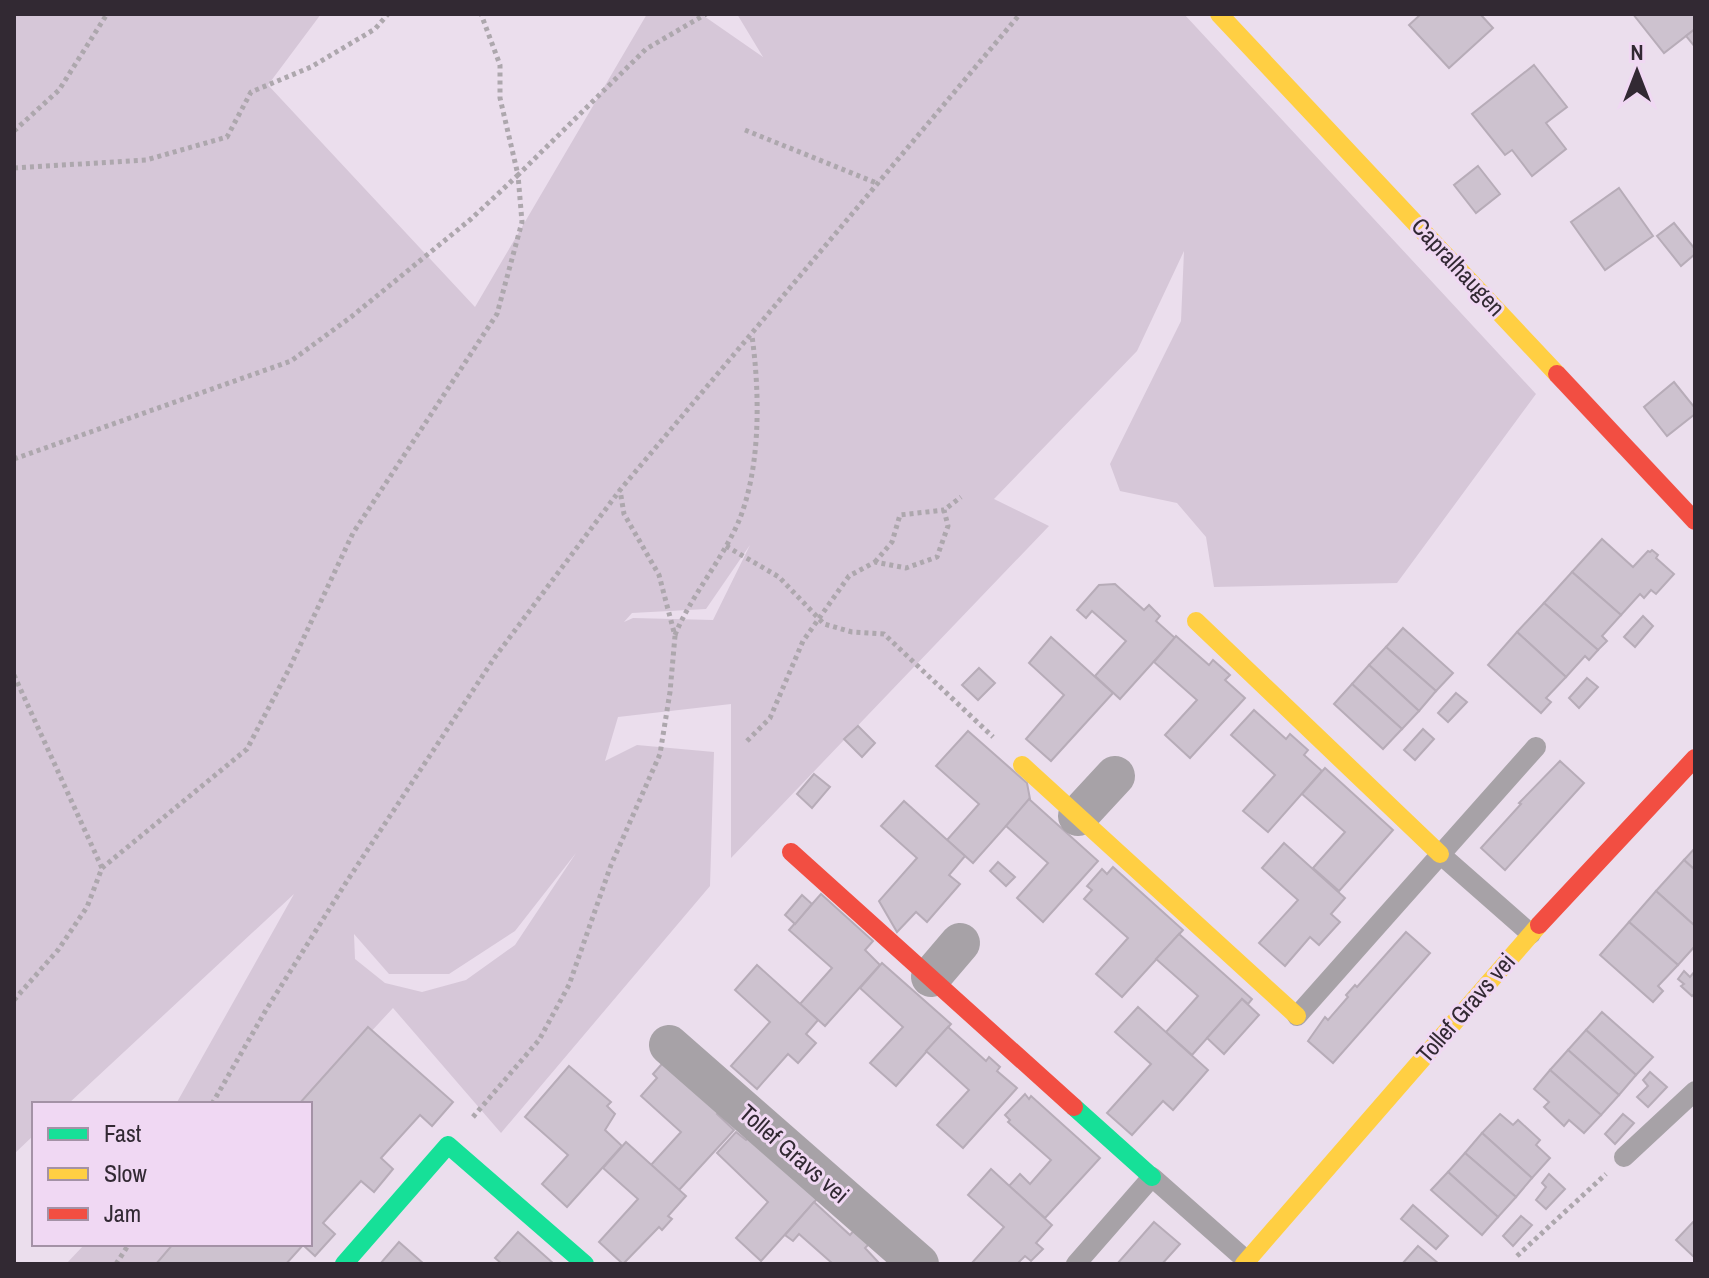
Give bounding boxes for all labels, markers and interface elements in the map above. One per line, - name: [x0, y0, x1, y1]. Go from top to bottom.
- north arrow: [1597, 32, 1677, 112]
- text: N: [1630, 37, 1644, 67]
- street label: Capralhaugen: [1405, 210, 1513, 322]
- street label: Tollef Gravs vei: [1409, 946, 1522, 1069]
- street label: Tollef Gravs vei: [733, 1097, 856, 1210]
- legend: [32, 1102, 312, 1246]
- text: Fast: [104, 1117, 142, 1149]
- text: Slow: [104, 1157, 147, 1189]
- text: Jam: [104, 1197, 141, 1229]

